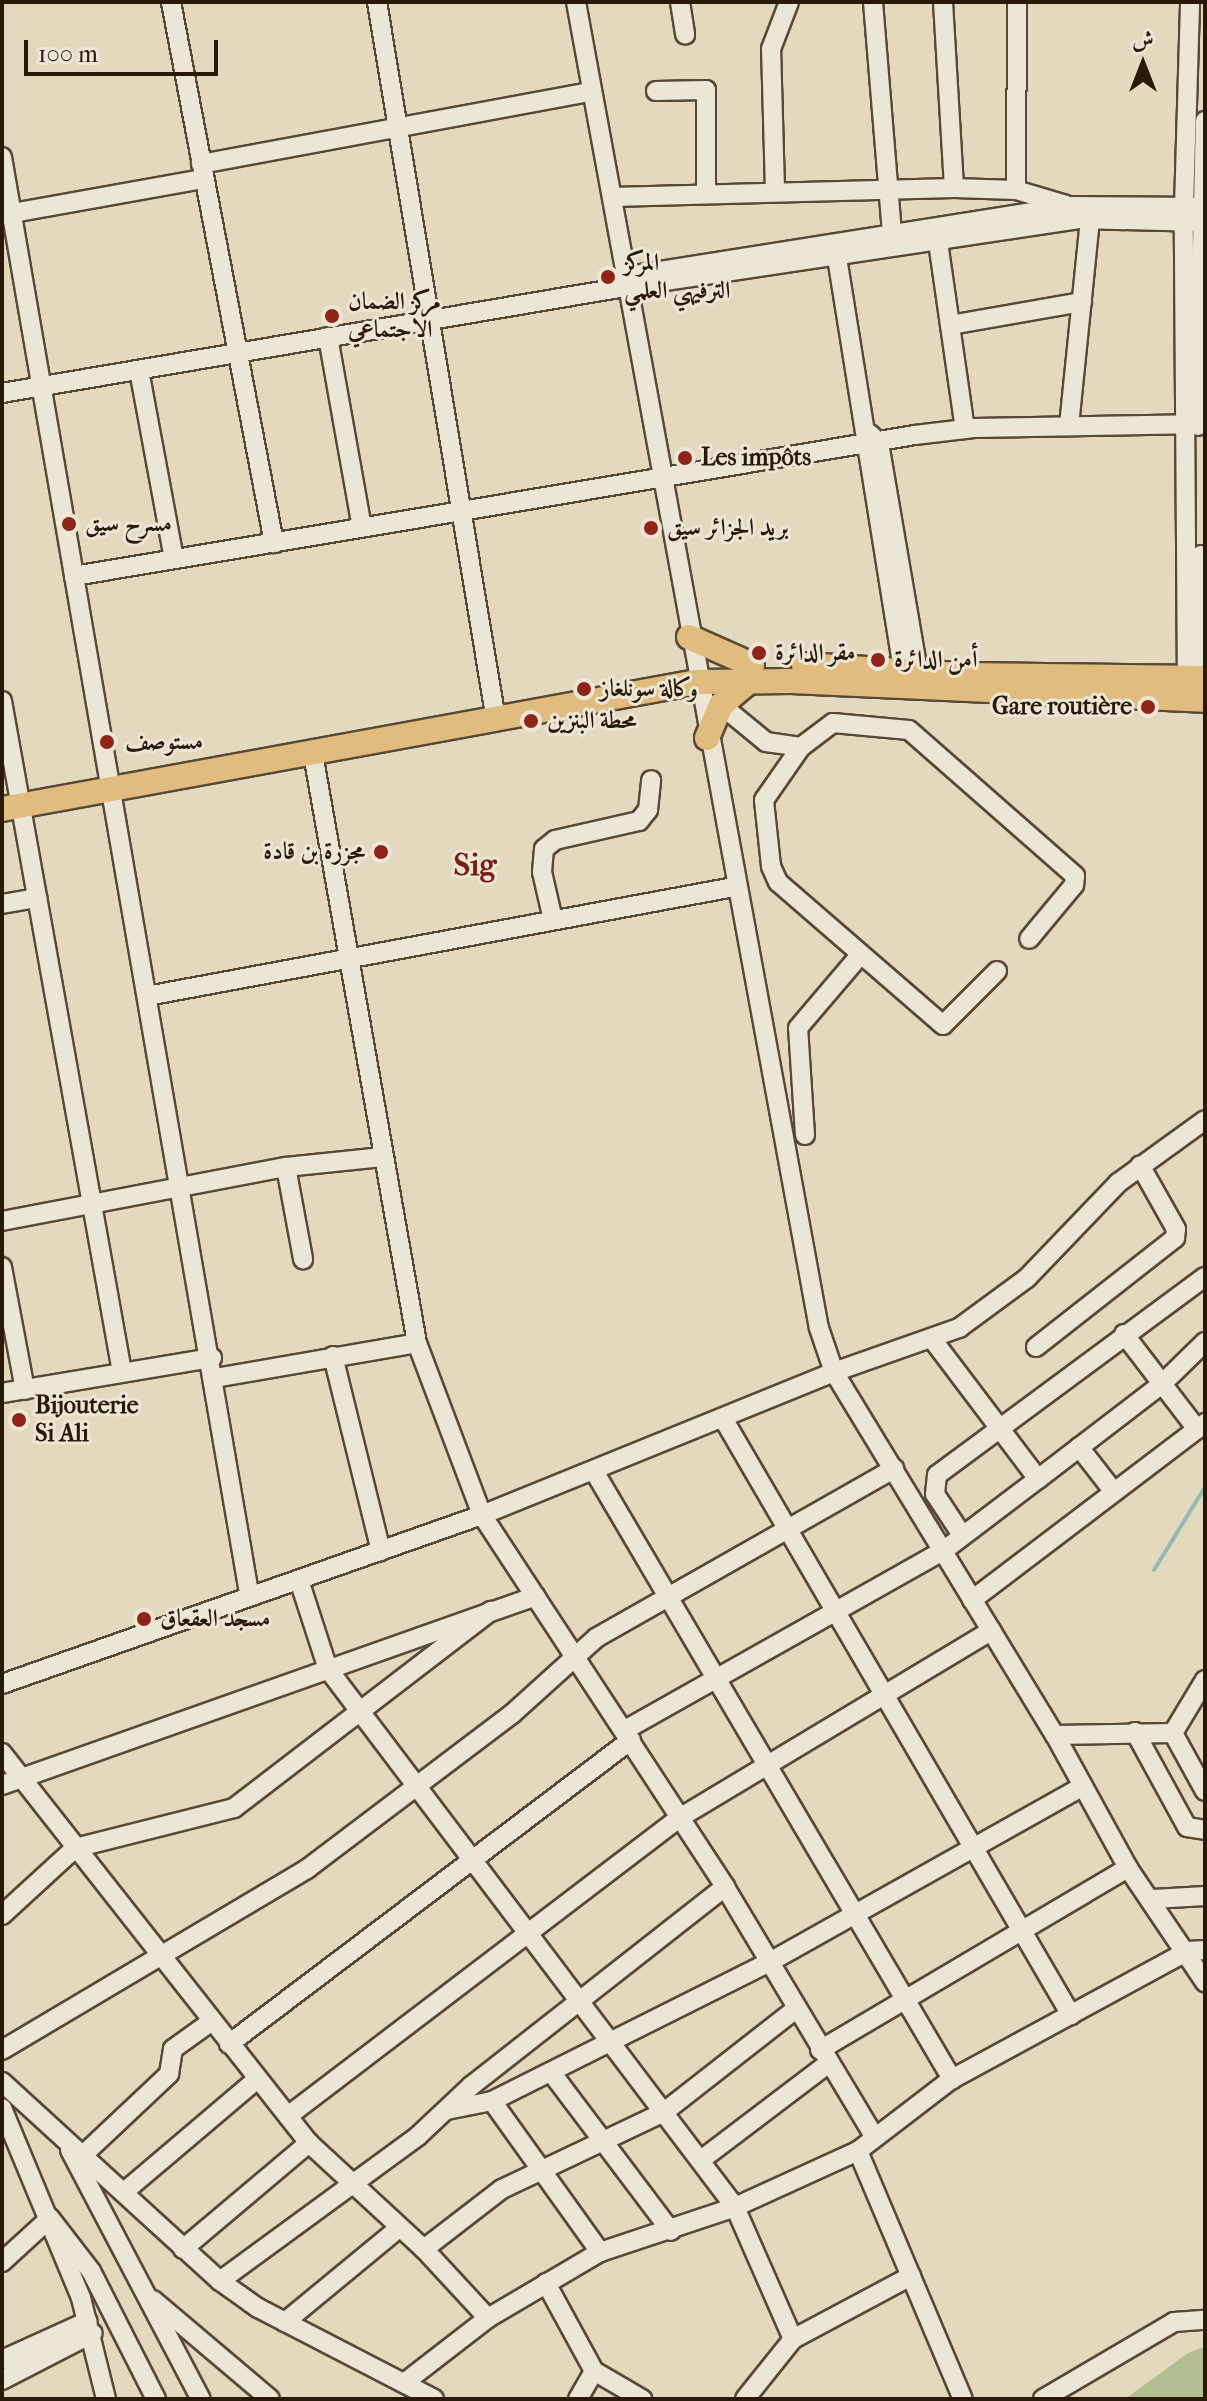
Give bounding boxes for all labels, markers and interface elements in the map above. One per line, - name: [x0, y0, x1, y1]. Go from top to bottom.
- scale bar: [28, 24, 222, 74]
- north arrow: [1103, 24, 1183, 104]
- text: ش: [1132, 27, 1154, 53]
- text: 100 m: [38, 40, 98, 68]
- place label: المركز الترفيهي العلمي: [624, 249, 730, 305]
- marker: المركز الترفيهي العلمي: [599, 268, 617, 286]
- place label: مركز الضمان الاجتماعي: [348, 288, 441, 344]
- marker: مركز الضمان الاجتماعي: [323, 307, 341, 325]
- place label: Les impôts: [701, 444, 811, 472]
- marker: Les impôts: [676, 449, 694, 467]
- place label: مسرح سيق: [85, 510, 172, 538]
- place label: بريد الجزائر سيق: [667, 514, 789, 542]
- marker: مسرح سيق: [60, 515, 78, 533]
- marker: بريد الجزائر سيق: [642, 519, 660, 537]
- place label: مقر الدائرة: [775, 639, 855, 667]
- marker: مقر الدائرة: [750, 644, 768, 662]
- place label: أمن الدائرة: [894, 646, 978, 674]
- marker: أمن الدائرة: [869, 651, 887, 669]
- place label: وكالة سونلغاز: [600, 675, 698, 703]
- marker: وكالة سونلغاز: [575, 680, 593, 698]
- place label: Gare routière: [992, 693, 1132, 721]
- marker: Gare routière: [1139, 698, 1157, 716]
- place label: محطة البنزين: [547, 707, 637, 735]
- marker: محطة البنزين: [522, 712, 540, 730]
- place label: مستوصف: [125, 728, 203, 756]
- marker: مستوصف: [96, 731, 118, 753]
- place label: مجزرة بن قادة: [263, 838, 365, 866]
- marker: مجزرة بن قادة: [372, 843, 390, 861]
- district label: Sig: [454, 846, 496, 884]
- place label: Bijouterie Si Ali: [35, 1392, 139, 1448]
- marker: Bijouterie Si Ali: [10, 1411, 28, 1429]
- place label: مسجد العقعاق: [160, 1605, 270, 1633]
- marker: مسجد العقعاق: [135, 1610, 153, 1628]

